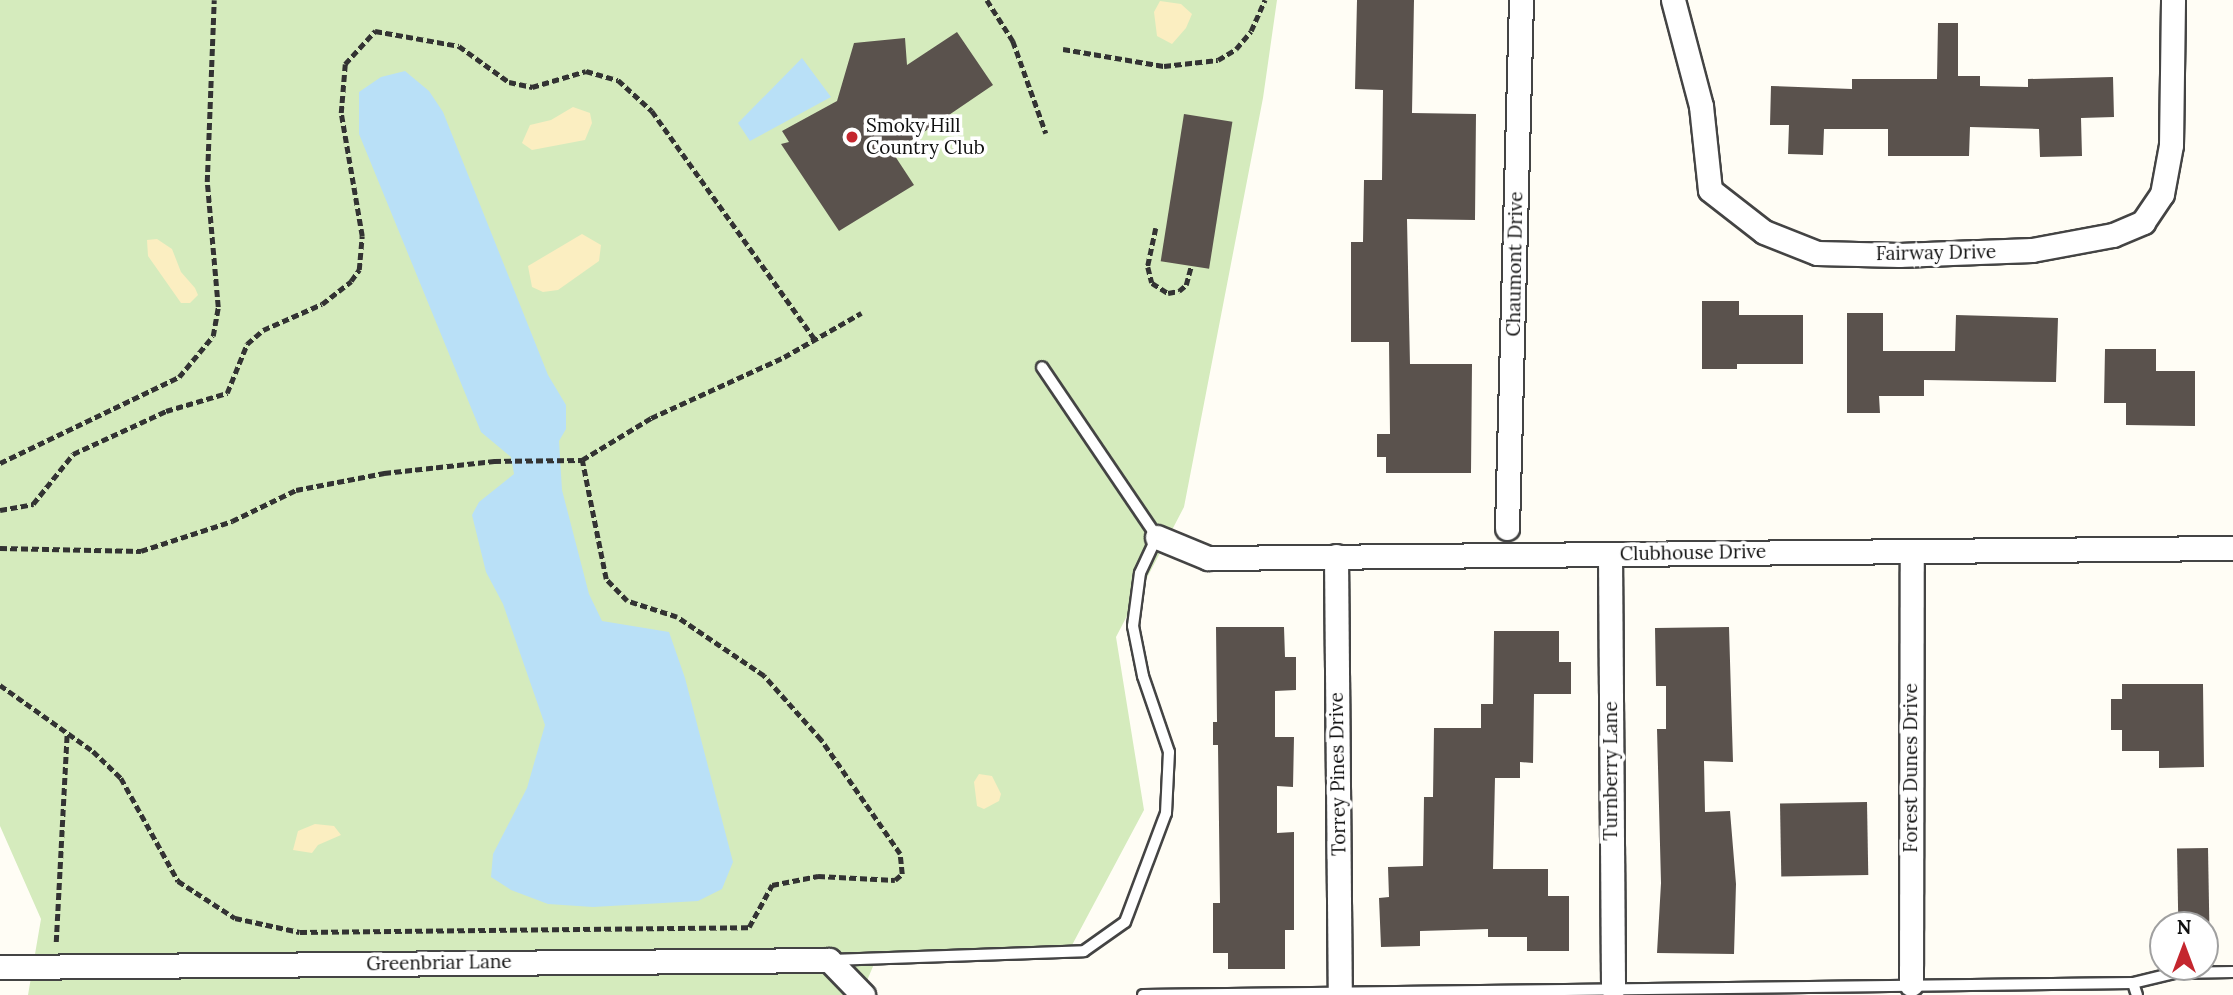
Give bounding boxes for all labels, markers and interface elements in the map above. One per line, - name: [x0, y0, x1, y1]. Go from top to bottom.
- place label: Smoky Hill Country Club: [866, 115, 985, 159]
- marker: Smoky Hill Country Club: [844, 129, 860, 145]
- street label: Chaumont Drive: [1502, 191, 1528, 337]
- street label: Fairway Drive: [1876, 241, 1996, 265]
- street label: Clubhouse Drive: [1620, 540, 1766, 566]
- street label: Forest Dunes Drive: [1900, 683, 1922, 853]
- street label: Torrey Pines Drive: [1325, 692, 1351, 856]
- street label: Turnberry Lane: [1600, 701, 1622, 841]
- north arrow: [2149, 911, 2219, 981]
- text: N: [2177, 915, 2191, 939]
- street label: Greenbriar Lane: [366, 950, 512, 976]

